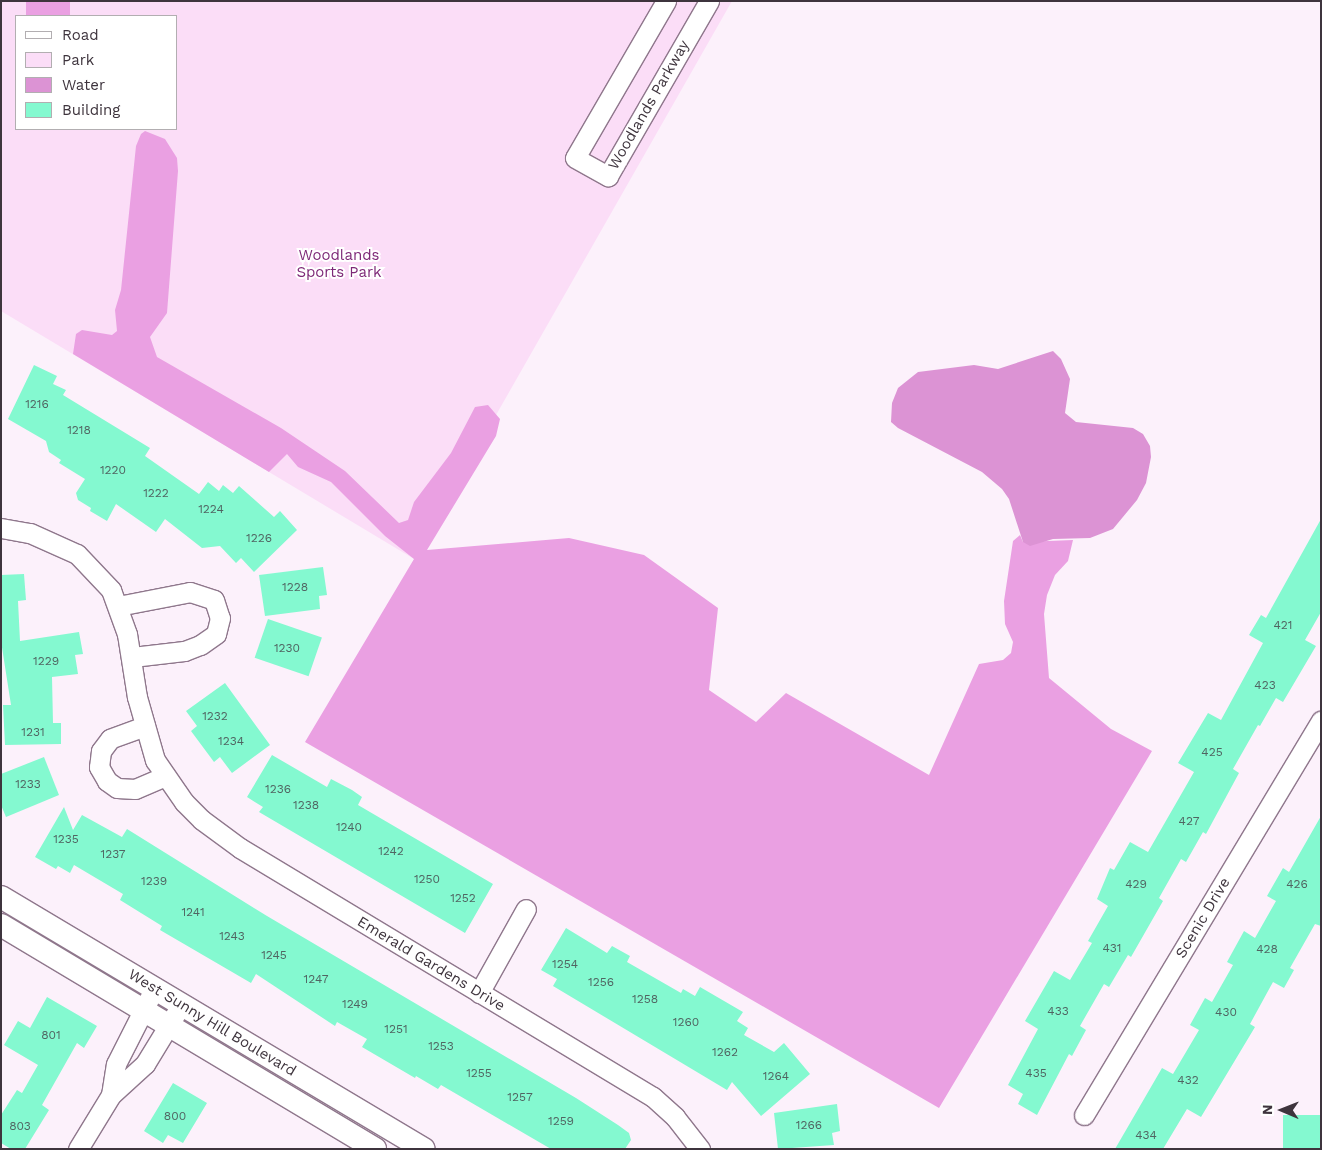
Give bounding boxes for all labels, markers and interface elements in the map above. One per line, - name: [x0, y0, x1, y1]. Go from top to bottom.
- legend: [15, 15, 178, 130]
- text: Road: [62, 26, 99, 44]
- street label: Woodlands Parkway: [605, 37, 693, 173]
- text: Park: [62, 51, 94, 69]
- text: Water: [62, 76, 105, 94]
- text: Building: [62, 101, 120, 119]
- park label: Woodlands Sports Park: [296, 246, 382, 281]
- house number: 1216: [25, 398, 49, 412]
- house number: 1218: [67, 424, 91, 438]
- house number: 1220: [100, 464, 126, 478]
- house number: 1222: [143, 487, 169, 501]
- house number: 1224: [198, 503, 224, 517]
- house number: 1226: [246, 532, 272, 546]
- house number: 1228: [282, 581, 308, 595]
- house number: 421: [1273, 619, 1293, 633]
- house number: 1230: [274, 642, 300, 656]
- house number: 1229: [33, 655, 59, 669]
- house number: 423: [1254, 679, 1276, 693]
- house number: 1232: [202, 710, 228, 724]
- house number: 1231: [21, 726, 45, 740]
- house number: 1234: [218, 735, 244, 749]
- house number: 425: [1201, 746, 1223, 760]
- house number: 1233: [15, 778, 41, 792]
- house number: 1236: [265, 783, 291, 797]
- house number: 1238: [293, 799, 319, 813]
- house number: 427: [1179, 815, 1199, 829]
- house number: 1240: [336, 821, 362, 835]
- house number: 1235: [53, 833, 79, 847]
- house number: 1242: [378, 845, 404, 859]
- house number: 1237: [101, 848, 125, 862]
- house number: 1250: [414, 873, 440, 887]
- street label: Scenic Drive: [1172, 874, 1234, 962]
- house number: 1239: [141, 875, 167, 889]
- house number: 429: [1125, 878, 1147, 892]
- house number: 426: [1286, 878, 1308, 892]
- house number: 1252: [450, 892, 476, 906]
- house number: 1241: [181, 906, 205, 920]
- street label: Emerald Gardens Drive: [354, 913, 508, 1015]
- house number: 1243: [219, 930, 245, 944]
- house number: 431: [1102, 942, 1122, 956]
- house number: 428: [1256, 943, 1278, 957]
- house number: 1245: [261, 949, 287, 963]
- house number: 1254: [552, 958, 578, 972]
- street label: West Sunny Hill Boulevard: [124, 965, 300, 1081]
- house number: 1247: [304, 973, 328, 987]
- house number: 1256: [588, 976, 614, 990]
- house number: 1258: [632, 993, 658, 1007]
- house number: 1249: [342, 998, 368, 1012]
- house number: 433: [1047, 1005, 1069, 1019]
- house number: 430: [1215, 1006, 1237, 1020]
- house number: 1260: [673, 1016, 699, 1030]
- house number: 1251: [384, 1023, 408, 1037]
- house number: 801: [41, 1029, 61, 1043]
- house number: 1253: [428, 1040, 454, 1054]
- house number: 1262: [712, 1046, 738, 1060]
- house number: 1255: [466, 1067, 492, 1081]
- house number: 435: [1025, 1067, 1047, 1081]
- house number: 1264: [763, 1070, 789, 1084]
- house number: 432: [1177, 1074, 1199, 1088]
- north arrow: [1257, 1085, 1307, 1135]
- house number: 1257: [507, 1091, 533, 1105]
- text: N: [1259, 1104, 1275, 1115]
- house number: 800: [164, 1110, 186, 1124]
- house number: 1259: [548, 1115, 574, 1129]
- house number: 1266: [796, 1119, 822, 1133]
- house number: 803: [9, 1120, 31, 1134]
- house number: 434: [1135, 1129, 1157, 1143]

